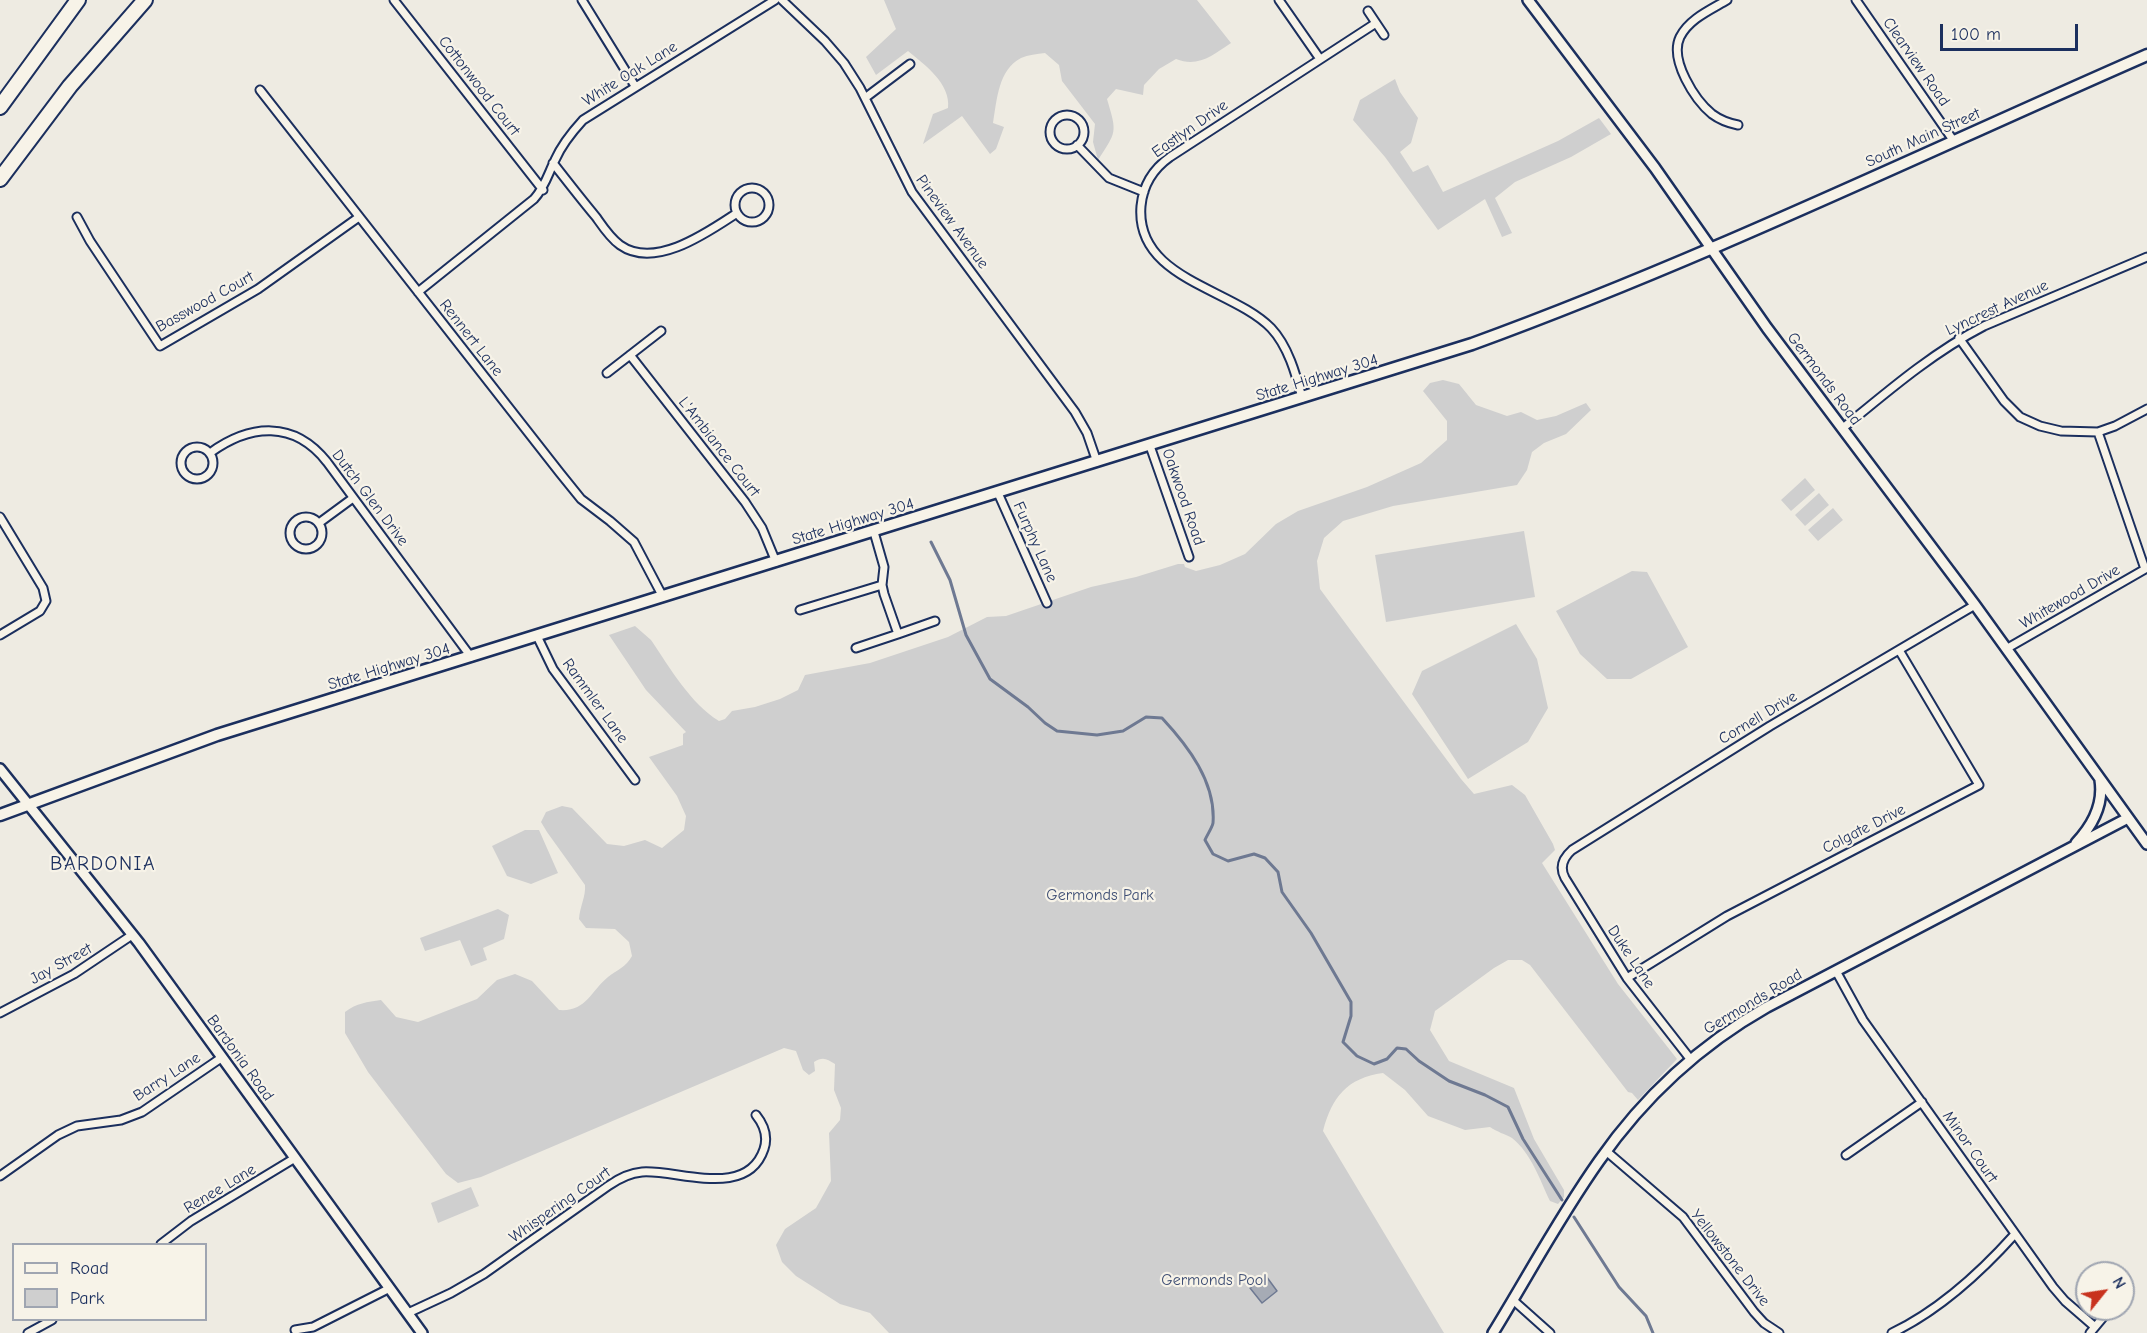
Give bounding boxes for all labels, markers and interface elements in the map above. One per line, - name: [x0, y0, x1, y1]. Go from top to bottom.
- scale bar: [1943, 12, 2081, 50]
- street label: Clearview Road: [1878, 14, 1954, 110]
- text: 100 m: [1951, 24, 2001, 45]
- street label: Cottonwood Court: [434, 32, 524, 140]
- street label: White Oak Lane: [579, 37, 681, 111]
- street label: Eastlyn Drive: [1148, 96, 1232, 162]
- street label: South Main Street: [1863, 104, 1983, 172]
- street label: Pineview Avenue: [911, 171, 993, 273]
- street label: Basswood Court: [153, 267, 257, 337]
- street label: Lyncrest Avenue: [1943, 276, 2051, 340]
- street label: Rennert Lane: [435, 296, 507, 380]
- street label: Germonds Road: [1783, 329, 1865, 429]
- street label: State Highway 304: [1254, 350, 1380, 406]
- street label: L'Ambiance Court: [674, 393, 764, 501]
- street label: Dutch Glen Drive: [328, 446, 412, 550]
- street label: Oakwood Road: [1158, 446, 1208, 548]
- street label: State Highway 304: [790, 494, 916, 550]
- street label: Furphy Lane: [1009, 499, 1061, 585]
- street label: Whitewood Drive: [2016, 561, 2124, 633]
- street label: State Highway 304: [326, 639, 452, 695]
- street label: Rammler Lane: [558, 655, 632, 747]
- street label: Cornell Drive: [1715, 687, 1801, 749]
- street label: Colgate Drive: [1819, 800, 1909, 858]
- district label: BARDONIA: [50, 852, 156, 876]
- park label: Germonds Park: [1046, 885, 1154, 905]
- street label: Duke Lane: [1603, 922, 1659, 992]
- street label: Jay Street: [27, 939, 95, 989]
- street label: Germonds Road: [1700, 965, 1806, 1039]
- street label: Bardonia Road: [202, 1011, 278, 1105]
- street label: Barry Lane: [130, 1048, 204, 1106]
- street label: Minor Court: [1938, 1107, 2002, 1187]
- street label: Renee Lane: [181, 1160, 259, 1218]
- street label: Whispering Court: [506, 1163, 614, 1247]
- street label: Yellowstone Drive: [1686, 1206, 1774, 1310]
- legend: [12, 1243, 207, 1321]
- text: Road: [70, 1258, 109, 1279]
- north arrow: [2075, 1261, 2135, 1321]
- park label: Germonds Pool: [1161, 1270, 1267, 1290]
- text: N: [2108, 1274, 2129, 1292]
- text: Park: [70, 1288, 104, 1309]

